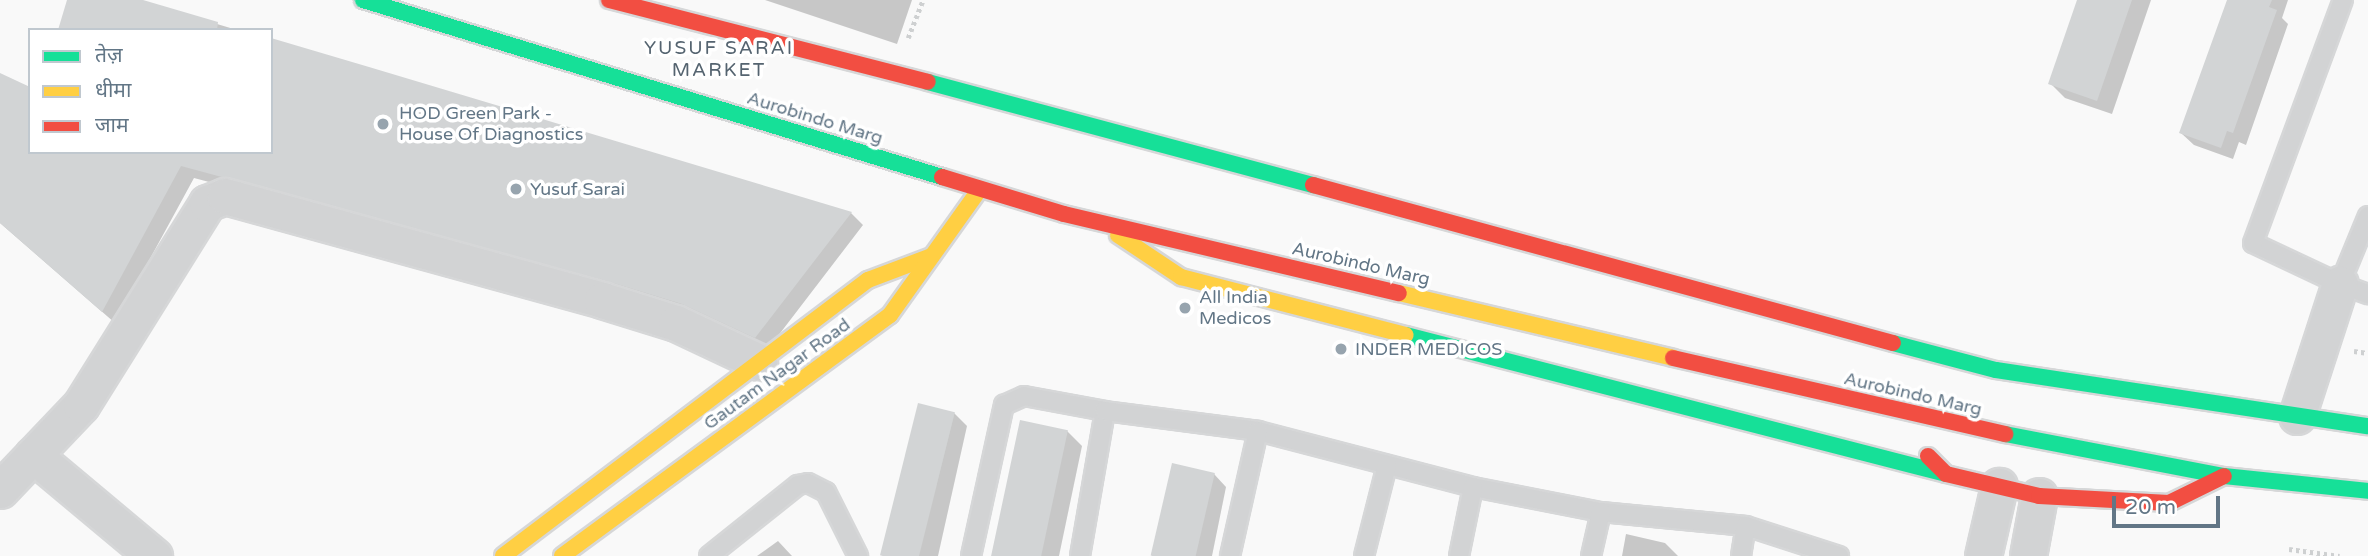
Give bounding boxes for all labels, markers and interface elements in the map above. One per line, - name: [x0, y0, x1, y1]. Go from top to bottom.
- legend: [28, 28, 273, 154]
- district label: YUSUF SARAI MARKET: [645, 38, 793, 82]
- text: तेज़: [95, 43, 123, 68]
- text: धीमा: [95, 78, 131, 103]
- street label: Aurobindo Marg: [744, 87, 886, 149]
- place label: HOD Green Park - House Of Diagnostics: [399, 103, 583, 146]
- text: जाम: [95, 113, 129, 138]
- marker: HOD Green Park - House Of Diagnostics: [373, 114, 393, 134]
- place label: Yusuf Sarai: [530, 178, 625, 200]
- marker: Yusuf Sarai: [508, 181, 524, 197]
- street label: Aurobindo Marg: [1290, 238, 1432, 290]
- place label: All India Medicos: [1199, 287, 1271, 330]
- marker: All India Medicos: [1177, 300, 1193, 316]
- street label: Gautam Nagar Road: [700, 314, 854, 434]
- place label: INDER MEDICOS: [1355, 338, 1502, 360]
- marker: INDER MEDICOS: [1333, 341, 1349, 357]
- street label: Aurobindo Marg: [1842, 368, 1984, 420]
- scale bar: [2116, 482, 2224, 526]
- text: 20 m: [2125, 495, 2176, 520]

